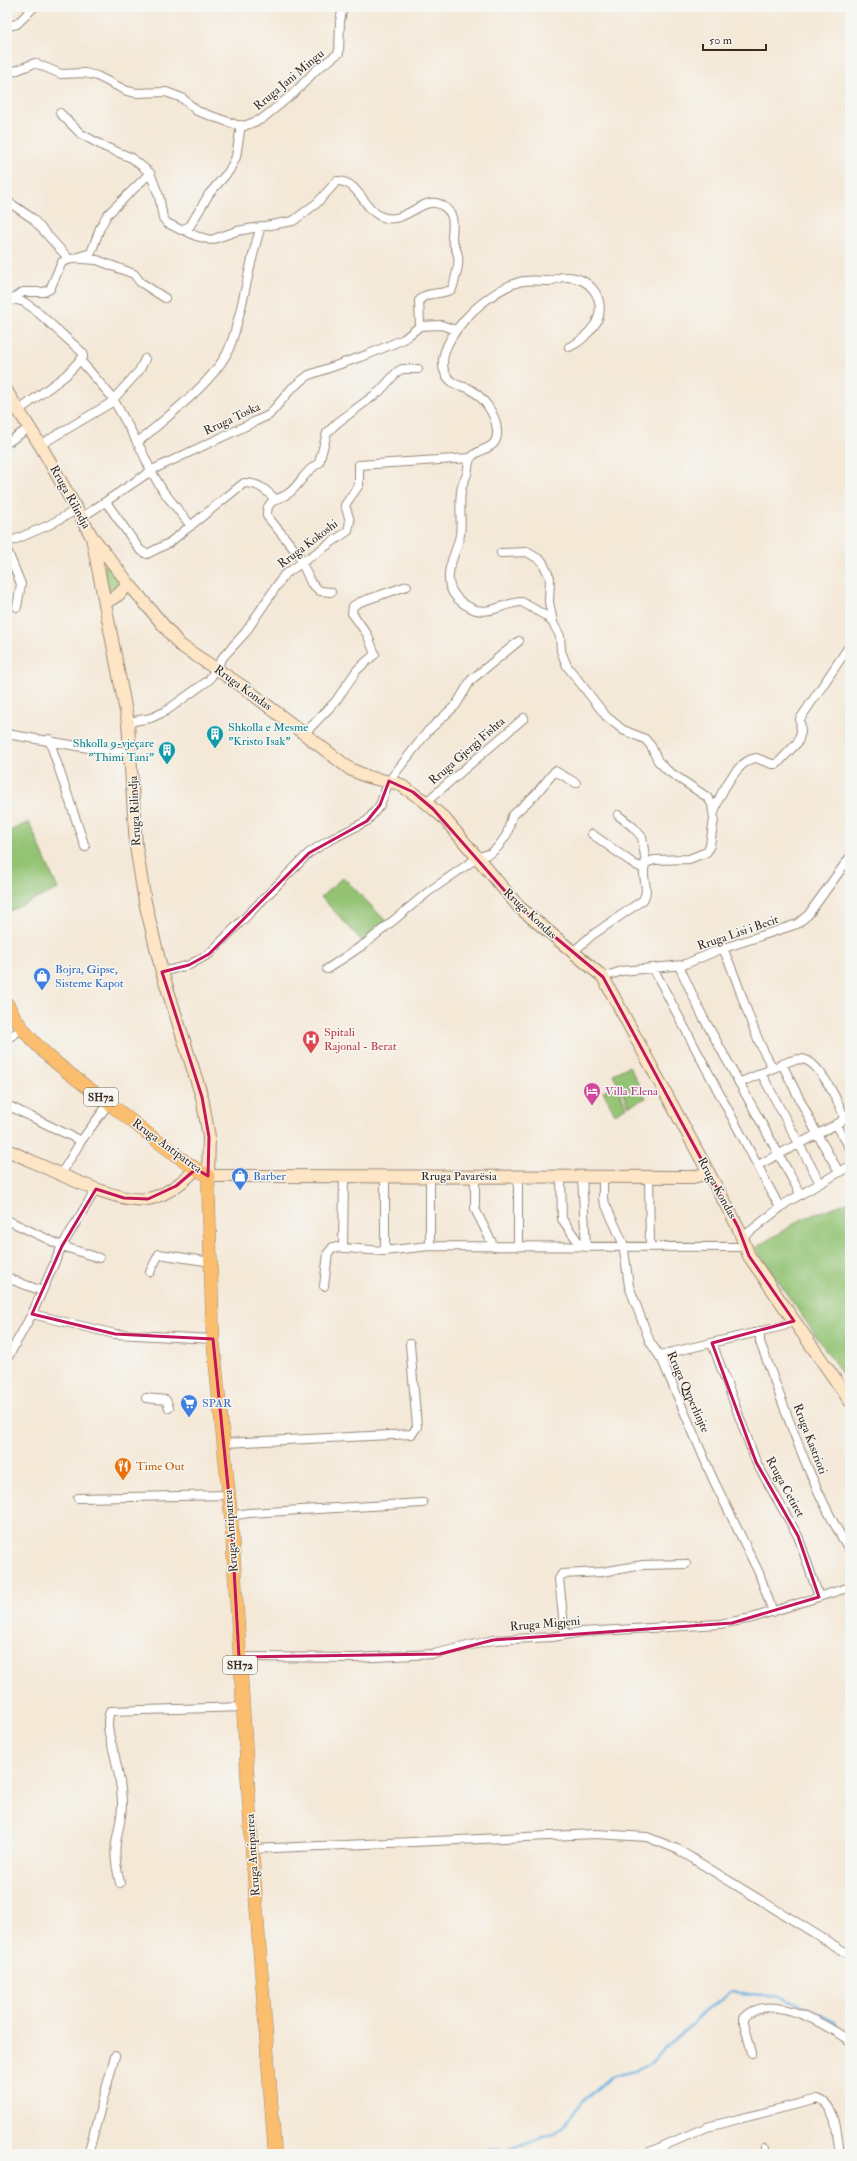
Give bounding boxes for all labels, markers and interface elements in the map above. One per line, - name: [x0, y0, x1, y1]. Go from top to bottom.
- scale bar: [703, 26, 766, 52]
- text: 50 m: [709, 33, 733, 48]
- street label: Rruga Jani Mingu: [251, 46, 327, 114]
- street label: Rruga Toska: [201, 399, 264, 439]
- street label: Rruga Rilindja: [46, 463, 94, 532]
- street label: Rruga Kokoshi: [275, 517, 341, 571]
- street label: Rruga Kondas: [211, 662, 275, 714]
- street label: Rruga Gjergj Fishta: [426, 713, 509, 788]
- place label: Shkolla e Mesme "Kristo Isak": [228, 720, 308, 749]
- building icon: Shkolla e Mesme "Kristo Isak": [205, 724, 225, 749]
- place label: Shkolla 9-vjeçare "Thimi Tani": [73, 736, 155, 765]
- building icon: Shkolla 9-vjeçare "Thimi Tani": [157, 740, 177, 765]
- street label: Rruga Rilindja: [126, 774, 144, 847]
- street label: Rruga Kondas: [500, 885, 560, 943]
- street label: Rruga Lisi i Becit: [695, 912, 781, 954]
- place label: Bojra, Gipse, Sisteme Kapot: [55, 962, 124, 991]
- shop icon: Bojra, Gipse, Sisteme Kapot: [32, 966, 52, 991]
- place label: Spitali Rajonal - Berat: [324, 1025, 397, 1054]
- hospital icon: Spitali Rajonal - Berat: [301, 1029, 321, 1054]
- hotel icon: Villa Elena: [582, 1081, 602, 1106]
- place label: Villa Elena: [605, 1084, 659, 1099]
- road number: SH72: [84, 1088, 118, 1106]
- street label: Rruga Antipatrea: [129, 1116, 206, 1177]
- street label: Rruga Kondas: [694, 1155, 740, 1221]
- shop icon: Barber: [230, 1166, 250, 1191]
- place label: Barber: [253, 1169, 286, 1184]
- street label: Rruga Pavarësia: [421, 1169, 498, 1184]
- street label: Rruga Qyperlinjte: [663, 1349, 713, 1435]
- supermarket icon: SPAR: [179, 1393, 199, 1418]
- place label: SPAR: [202, 1396, 232, 1411]
- street label: Rruga Kastrioti: [790, 1402, 830, 1476]
- street label: Rruga Cetiret: [762, 1454, 808, 1520]
- restaurant icon: Time Out: [113, 1456, 133, 1481]
- place label: Time Out: [136, 1459, 185, 1474]
- street label: Rruga Antipatrea: [221, 1488, 241, 1573]
- street label: Rruga Migjeni: [509, 1613, 581, 1635]
- road number: SH72: [223, 1656, 257, 1674]
- street label: Rruga Antipatrea: [243, 1812, 263, 1897]

